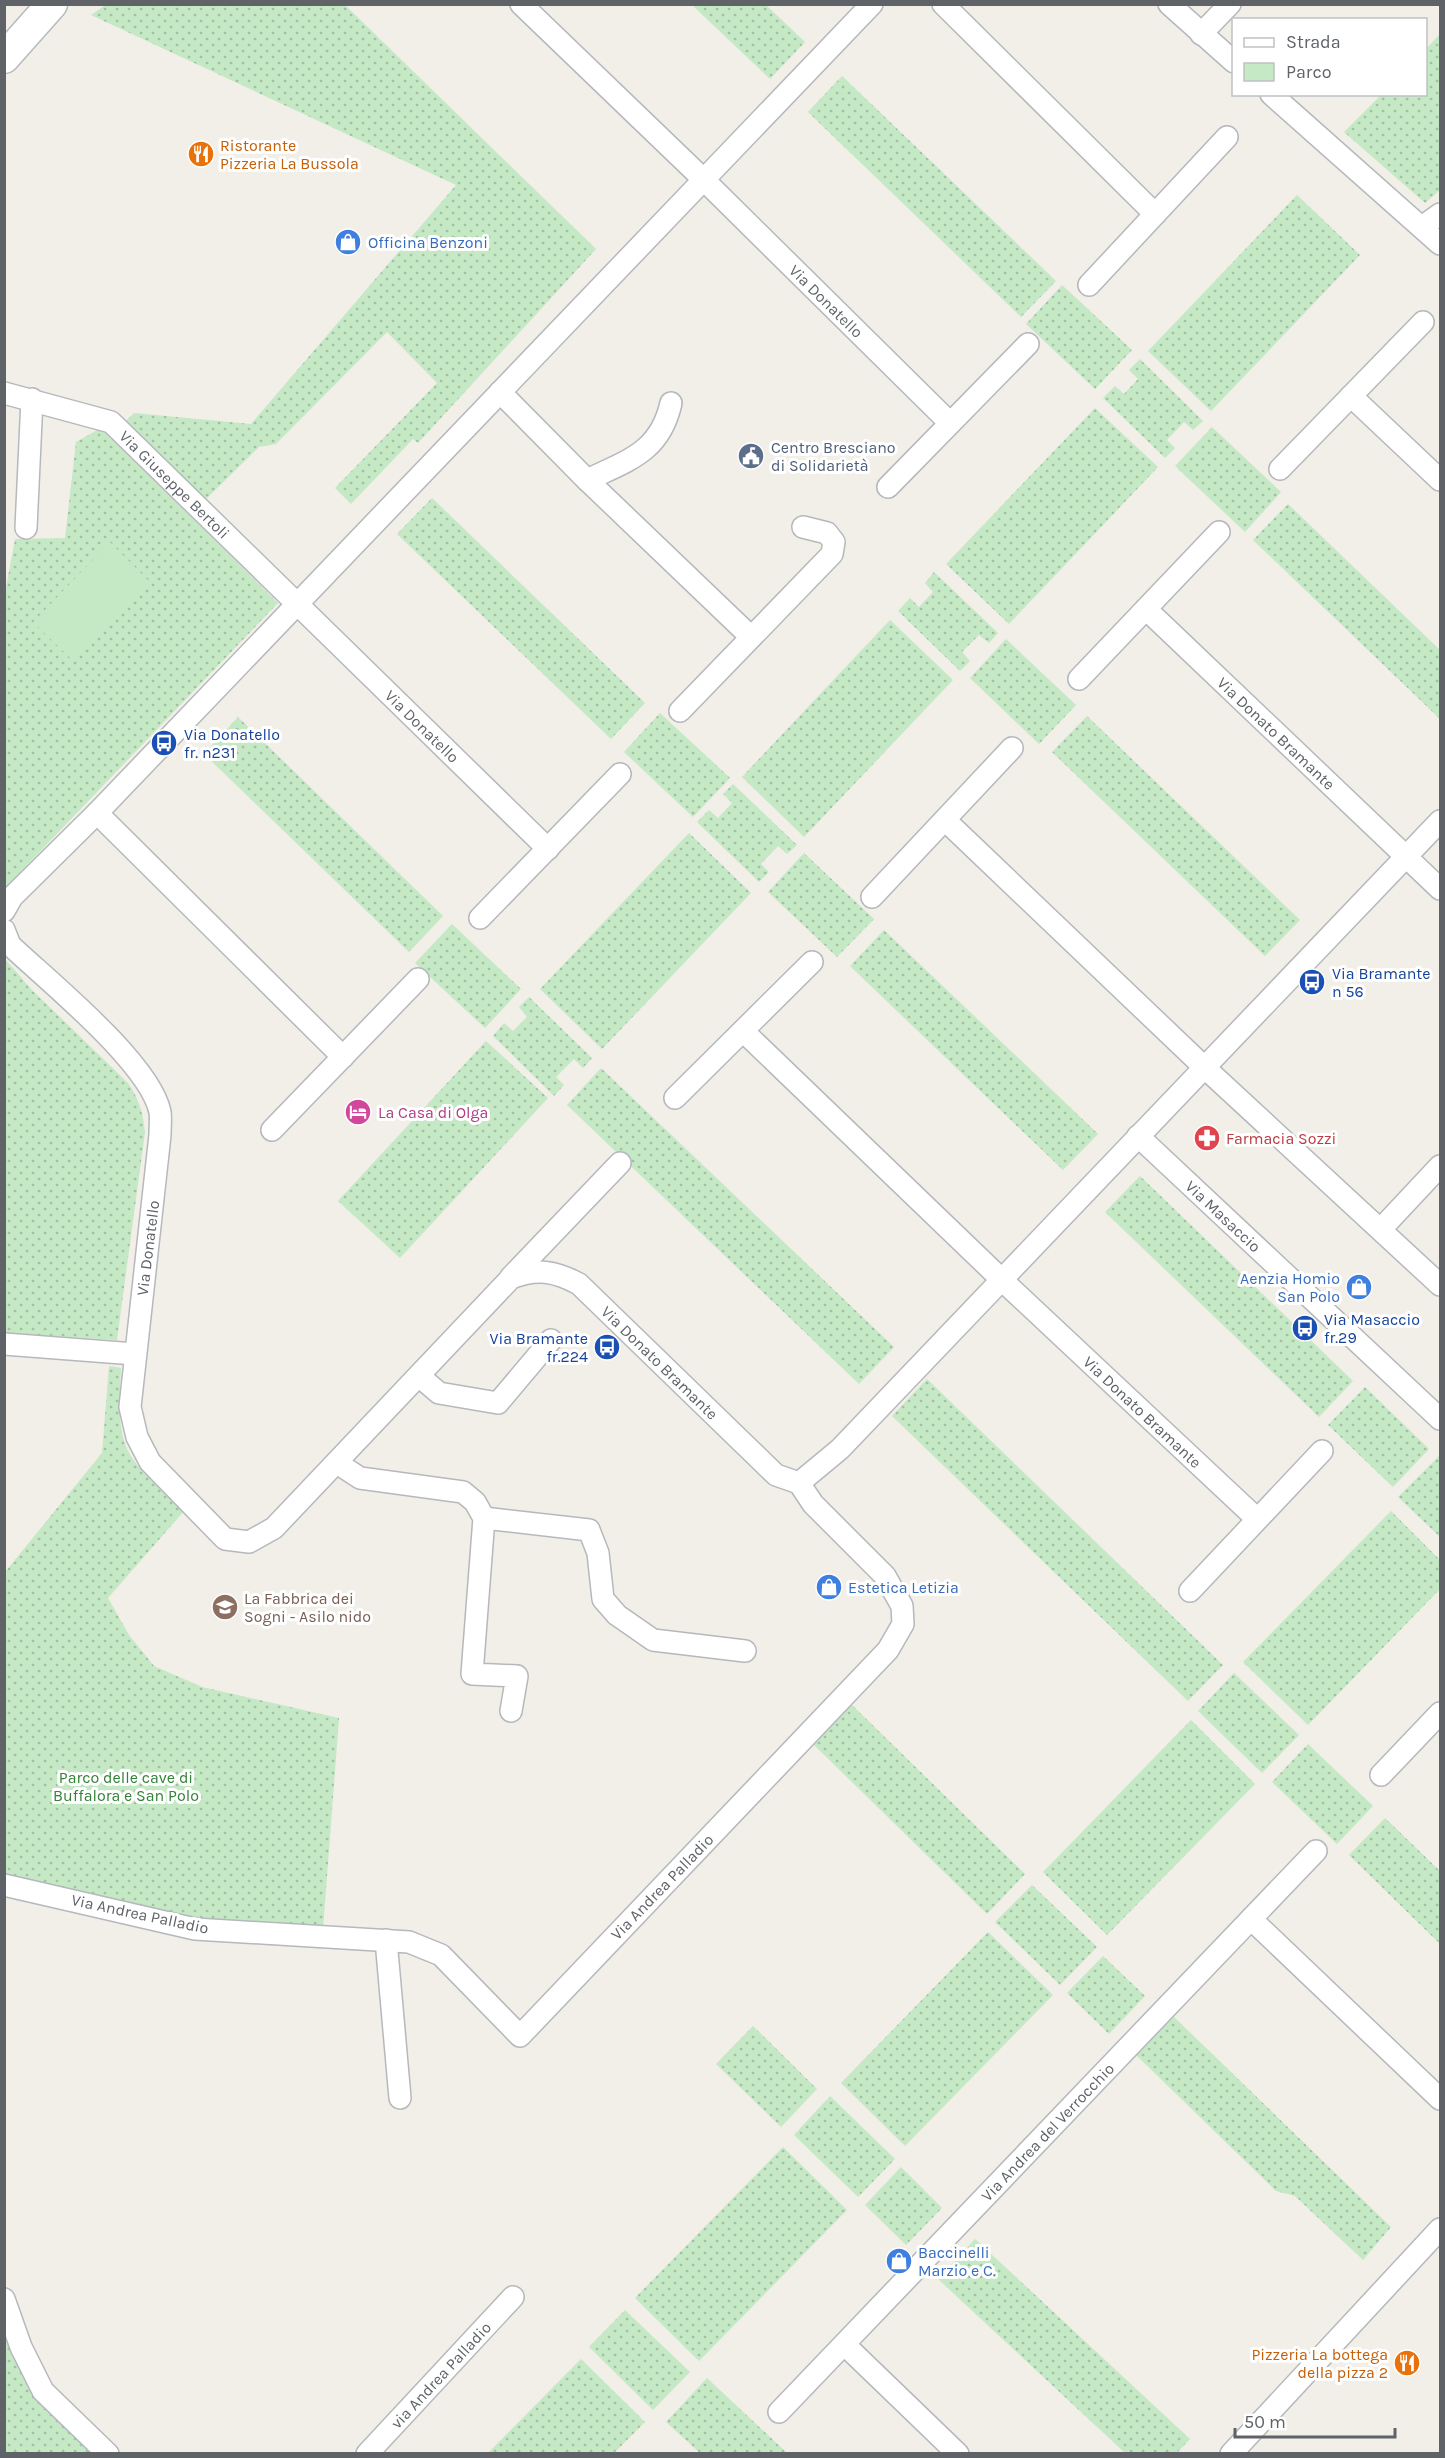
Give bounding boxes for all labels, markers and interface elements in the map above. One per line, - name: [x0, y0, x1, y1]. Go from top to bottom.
- legend: [1232, 18, 1427, 96]
- text: Strada: [1286, 31, 1341, 53]
- text: Parco: [1286, 61, 1332, 83]
- place label: Ristorante Pizzeria La Bussola: [220, 136, 359, 173]
- restaurant icon: Ristorante Pizzeria La Bussola: [186, 139, 216, 169]
- shop icon: Officina Benzoni: [333, 227, 363, 257]
- place label: Officina Benzoni: [368, 233, 488, 252]
- street label: Via Donatello: [786, 260, 867, 341]
- street label: Via Giuseppe Bertoli: [116, 426, 234, 542]
- place label: Centro Bresciano di Solidarietà: [771, 438, 896, 475]
- public building icon: Centro Bresciano di Solidarietà: [736, 441, 766, 471]
- street label: Via Donato Bramante: [1214, 673, 1339, 793]
- street label: Via Donatello: [381, 686, 463, 767]
- place label: Via Donatello fr. n231: [184, 725, 280, 762]
- bus stop icon: Via Donatello fr. n231: [149, 728, 179, 758]
- place label: Via Bramante n 56: [1332, 964, 1431, 1001]
- bus stop icon: Via Bramante n 56: [1297, 967, 1327, 997]
- hotel icon: La Casa di Olga: [343, 1097, 373, 1127]
- place label: La Casa di Olga: [378, 1103, 488, 1122]
- pharmacy icon: Farmacia Sozzi: [1192, 1123, 1222, 1153]
- place label: Farmacia Sozzi: [1226, 1129, 1336, 1148]
- street label: Via Masaccio: [1182, 1176, 1265, 1256]
- street label: Via Donatello: [133, 1199, 163, 1297]
- place label: Aenzia Homio San Polo: [1240, 1269, 1340, 1306]
- shop icon: Aenzia Homio San Polo: [1344, 1272, 1374, 1302]
- street label: Via Donato Bramante: [598, 1302, 722, 1423]
- place label: Via Masaccio fr.29: [1324, 1310, 1420, 1347]
- bus stop icon: Via Masaccio fr.29: [1290, 1313, 1320, 1343]
- place label: Via Bramante fr.224: [489, 1329, 588, 1366]
- bus stop icon: Via Bramante fr.224: [592, 1332, 622, 1362]
- street label: Via Donato Bramante: [1080, 1352, 1206, 1472]
- shop icon: Estetica Letizia: [814, 1572, 844, 1602]
- place label: Estetica Letizia: [848, 1578, 959, 1597]
- place label: La Fabbrica dei Sogni - Asilo nido: [244, 1589, 371, 1626]
- school or university icon: La Fabbrica dei Sogni - Asilo nido: [210, 1592, 240, 1622]
- park label: Parco delle cave di Buffalora e San Polo: [53, 1768, 199, 1805]
- street label: Via Andrea Palladio: [607, 1830, 717, 1944]
- street label: Via Andrea Palladio: [70, 1890, 210, 1938]
- street label: Via Andrea del Verrocchio: [977, 2059, 1118, 2205]
- place label: Baccinelli Marzio e C.: [918, 2243, 996, 2280]
- shop icon: Baccinelli Marzio e C.: [884, 2246, 914, 2276]
- street label: via Andrea Palladio: [386, 2318, 495, 2432]
- place label: Pizzeria La bottega della pizza 2: [1251, 2345, 1388, 2382]
- restaurant icon: Pizzeria La bottega della pizza 2: [1392, 2348, 1422, 2378]
- scale bar: [1235, 2401, 1396, 2439]
- text: 50 m: [1244, 2411, 1286, 2433]

